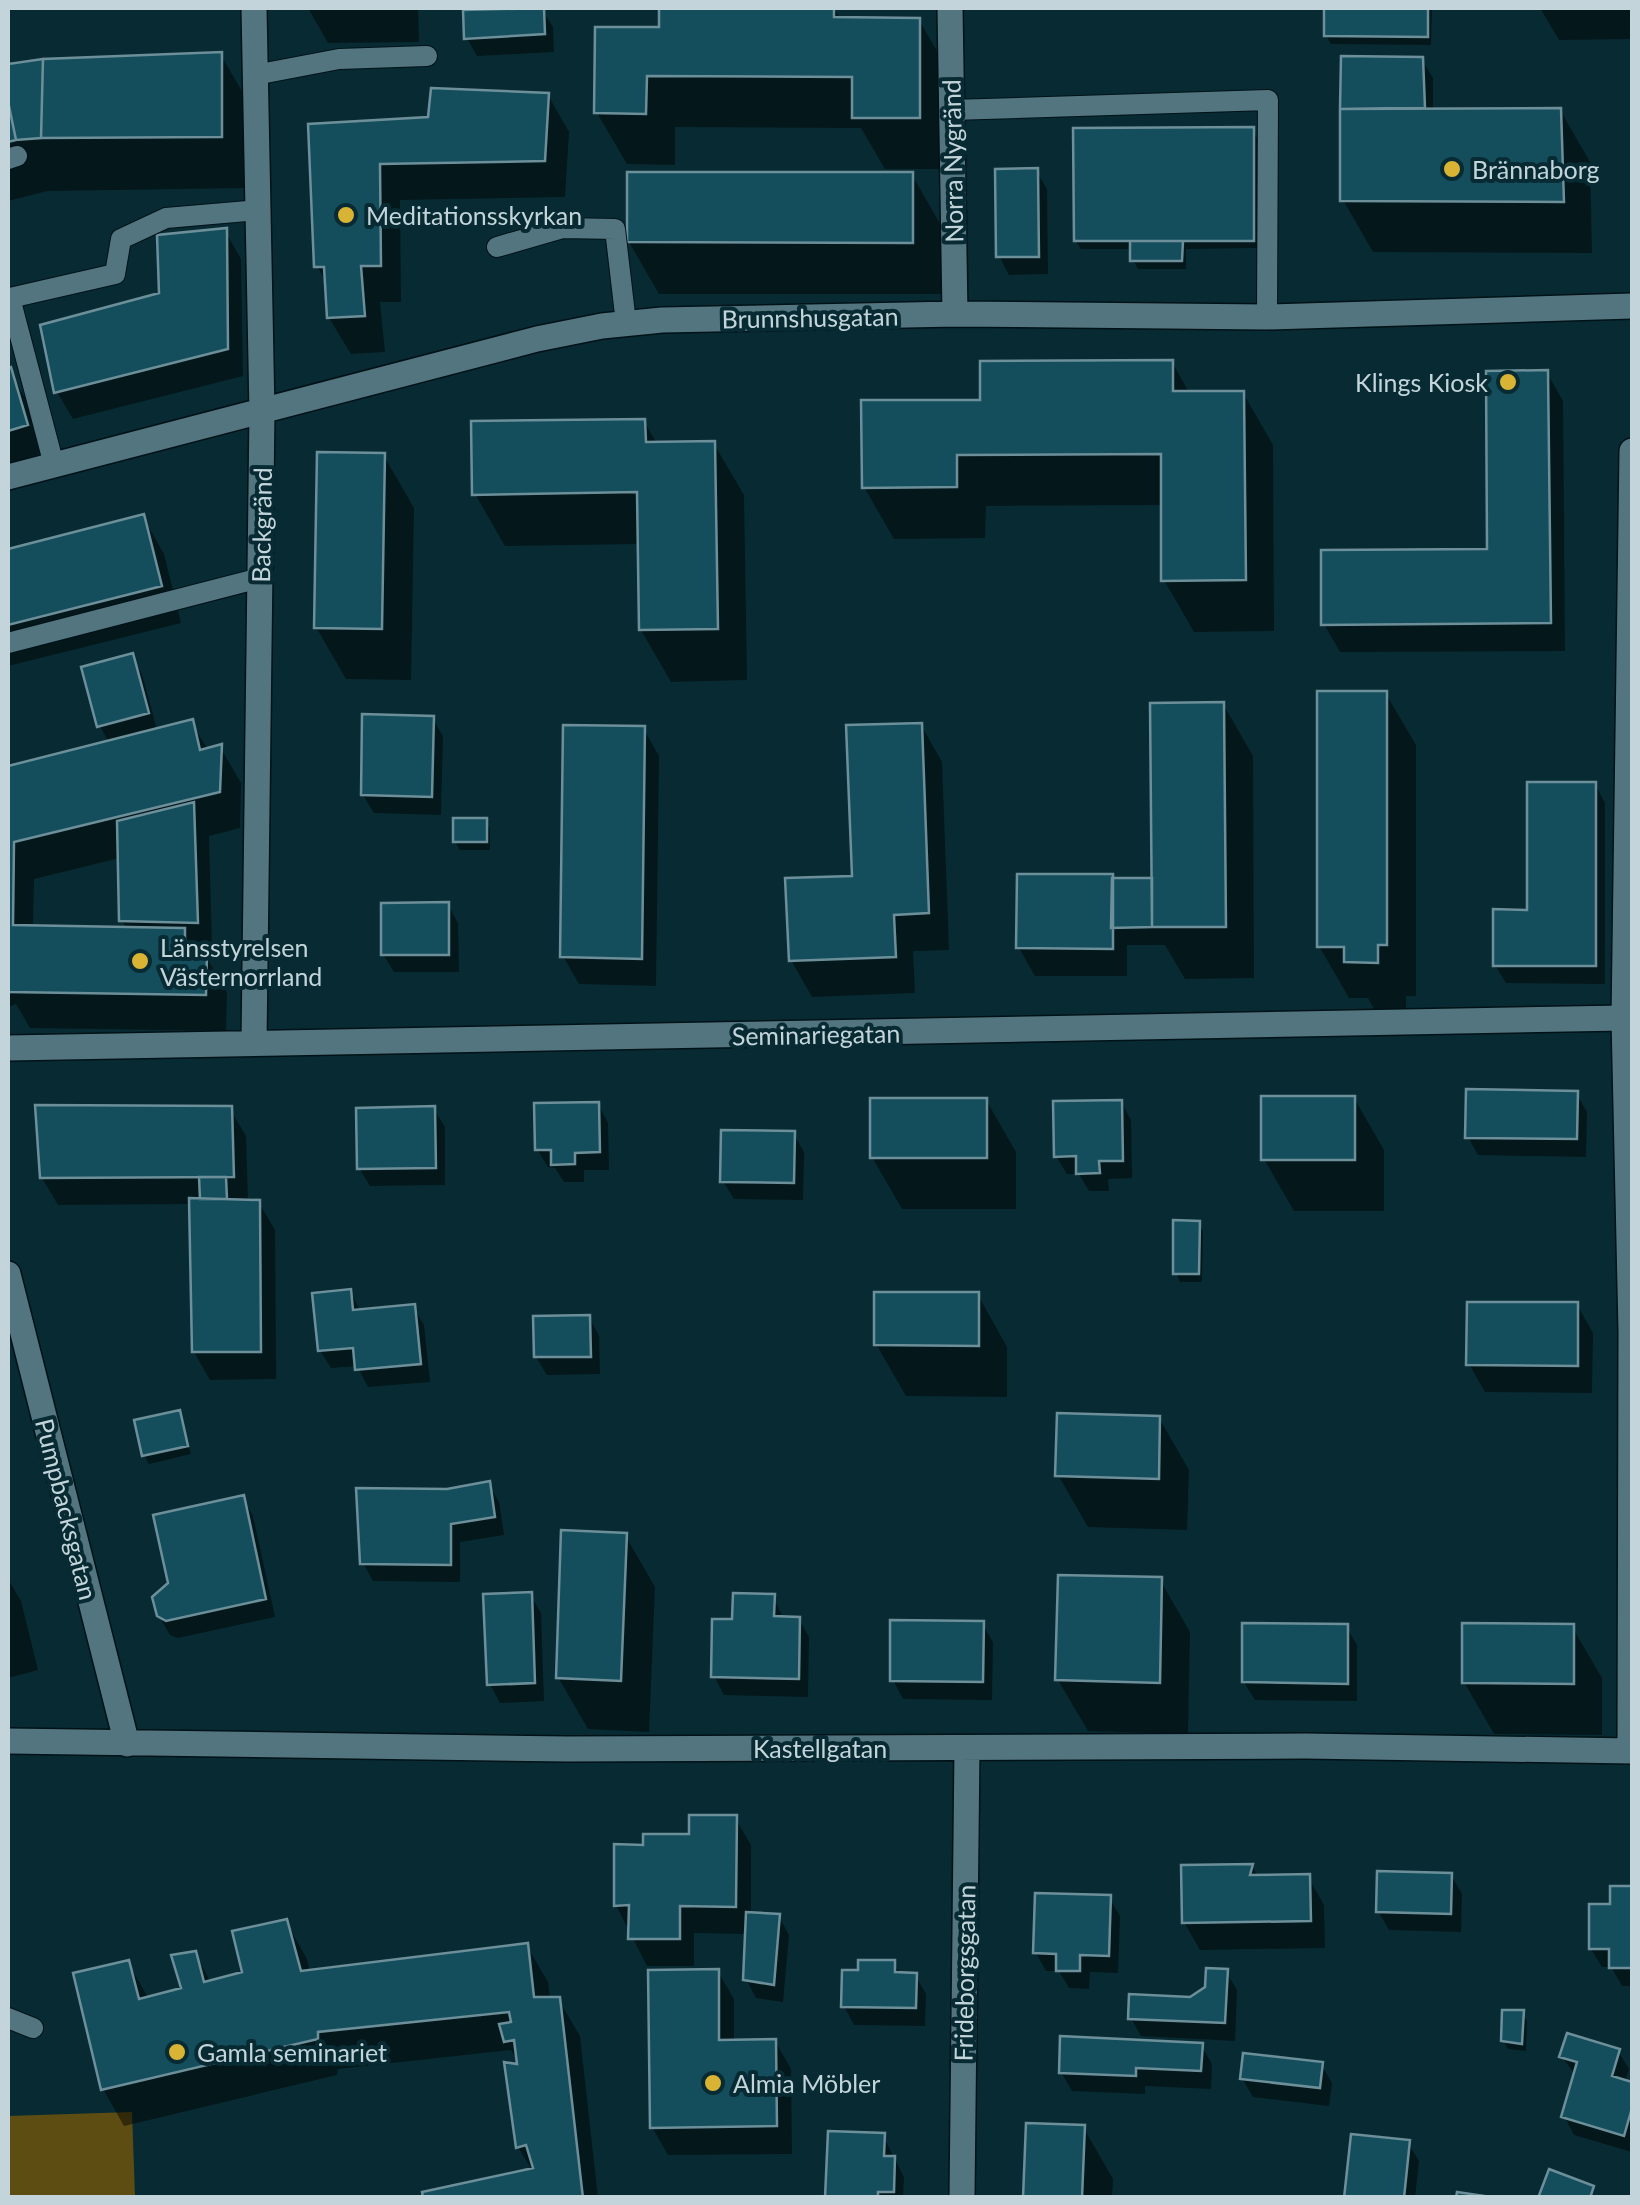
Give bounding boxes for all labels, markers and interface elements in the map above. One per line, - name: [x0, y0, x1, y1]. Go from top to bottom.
- street label: Norra Nygränd: [936, 79, 968, 243]
- place label: Brännaborg: [1472, 154, 1600, 184]
- marker: Brännaborg: [1441, 158, 1463, 180]
- place label: Meditationsskyrkan: [366, 200, 582, 230]
- marker: Meditationsskyrkan: [335, 204, 357, 226]
- street label: Brunnshusgatan: [721, 300, 899, 334]
- place label: Klings Kiosk: [1355, 367, 1488, 397]
- marker: Klings Kiosk: [1497, 371, 1519, 393]
- street label: Backgränd: [245, 467, 277, 583]
- place label: Länsstyrelsen Västernorrland: [160, 932, 322, 991]
- marker: Länsstyrelsen Västernorrland: [129, 950, 151, 972]
- street label: Seminariegatan: [731, 1018, 901, 1050]
- street label: Pumpbacksgatan: [30, 1415, 104, 1603]
- street label: Kastellgatan: [753, 1733, 887, 1763]
- street label: Frideborgsgatan: [947, 1884, 981, 2062]
- place label: Gamla seminariet: [197, 2037, 387, 2067]
- marker: Gamla seminariet: [166, 2041, 188, 2063]
- place label: Almia Möbler: [733, 2068, 880, 2098]
- marker: Almia Möbler: [702, 2072, 724, 2094]

